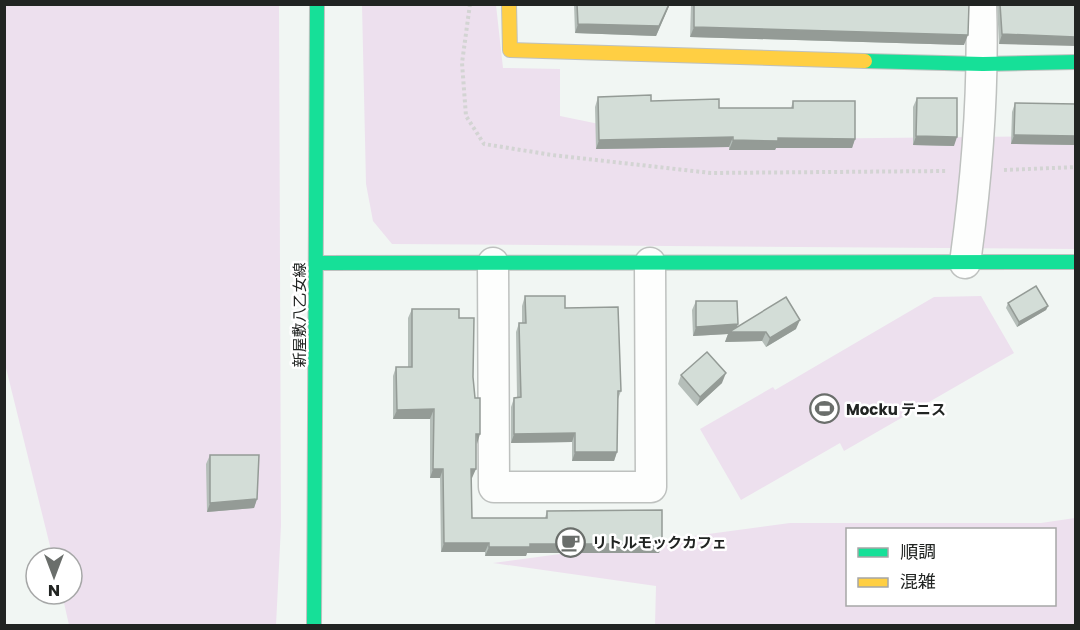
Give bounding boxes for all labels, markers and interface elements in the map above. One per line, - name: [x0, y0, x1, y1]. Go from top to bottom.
- street label: 新屋敷八乙女線: [289, 262, 310, 368]
- sports icon: Mocku テニス: [809, 393, 841, 425]
- place label: Mocku テニス: [846, 399, 946, 420]
- cafe icon: リトルモックカフェ: [555, 526, 587, 558]
- legend: [846, 528, 1056, 606]
- place label: リトルモックカフェ: [592, 532, 727, 553]
- text: 順調: [900, 539, 936, 564]
- north arrow: [24, 546, 84, 606]
- text: 混雑: [900, 569, 936, 594]
- text: N: [48, 579, 60, 602]

